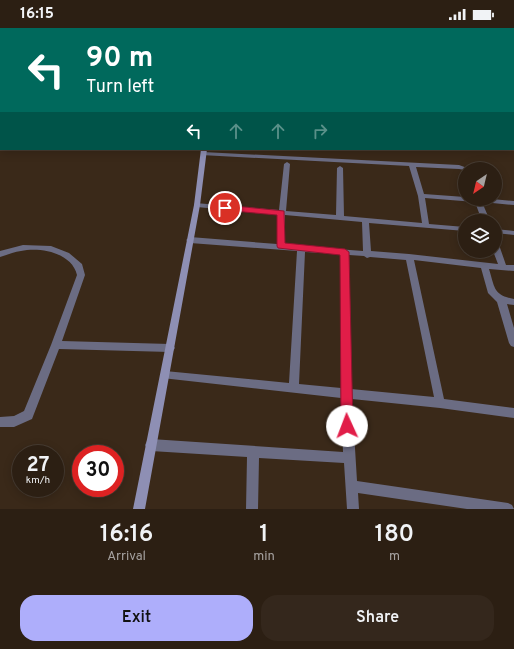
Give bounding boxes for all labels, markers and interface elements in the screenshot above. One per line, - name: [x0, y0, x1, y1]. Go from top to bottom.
- text: 16:15: [20, 5, 54, 24]
- text: 90 m: [86, 41, 153, 77]
- icon: left: [20, 44, 72, 96]
- text: Turn left: [86, 76, 154, 99]
- icon: left: [183, 120, 205, 142]
- icon: ahead: [225, 120, 247, 142]
- icon: ahead: [267, 120, 289, 142]
- icon: right: [309, 120, 331, 142]
- north arrow: [458, 162, 502, 206]
- map controls: [458, 162, 502, 258]
- pin: [208, 191, 242, 225]
- icon: arrive: [214, 197, 236, 219]
- button: layers: [458, 214, 502, 258]
- position arrow: [326, 405, 368, 447]
- speed limit sign: 30: [72, 445, 124, 497]
- text: 27: [27, 453, 49, 479]
- text: km/h: [26, 474, 50, 487]
- text: 16:16: [100, 520, 153, 550]
- text: 1: [259, 520, 269, 550]
- text: 180: [375, 520, 414, 550]
- text: Arrival: [107, 549, 146, 565]
- text: min: [253, 549, 275, 565]
- text: m: [389, 549, 400, 565]
- button: Exit: [20, 595, 253, 641]
- button: Share: [261, 595, 494, 641]

